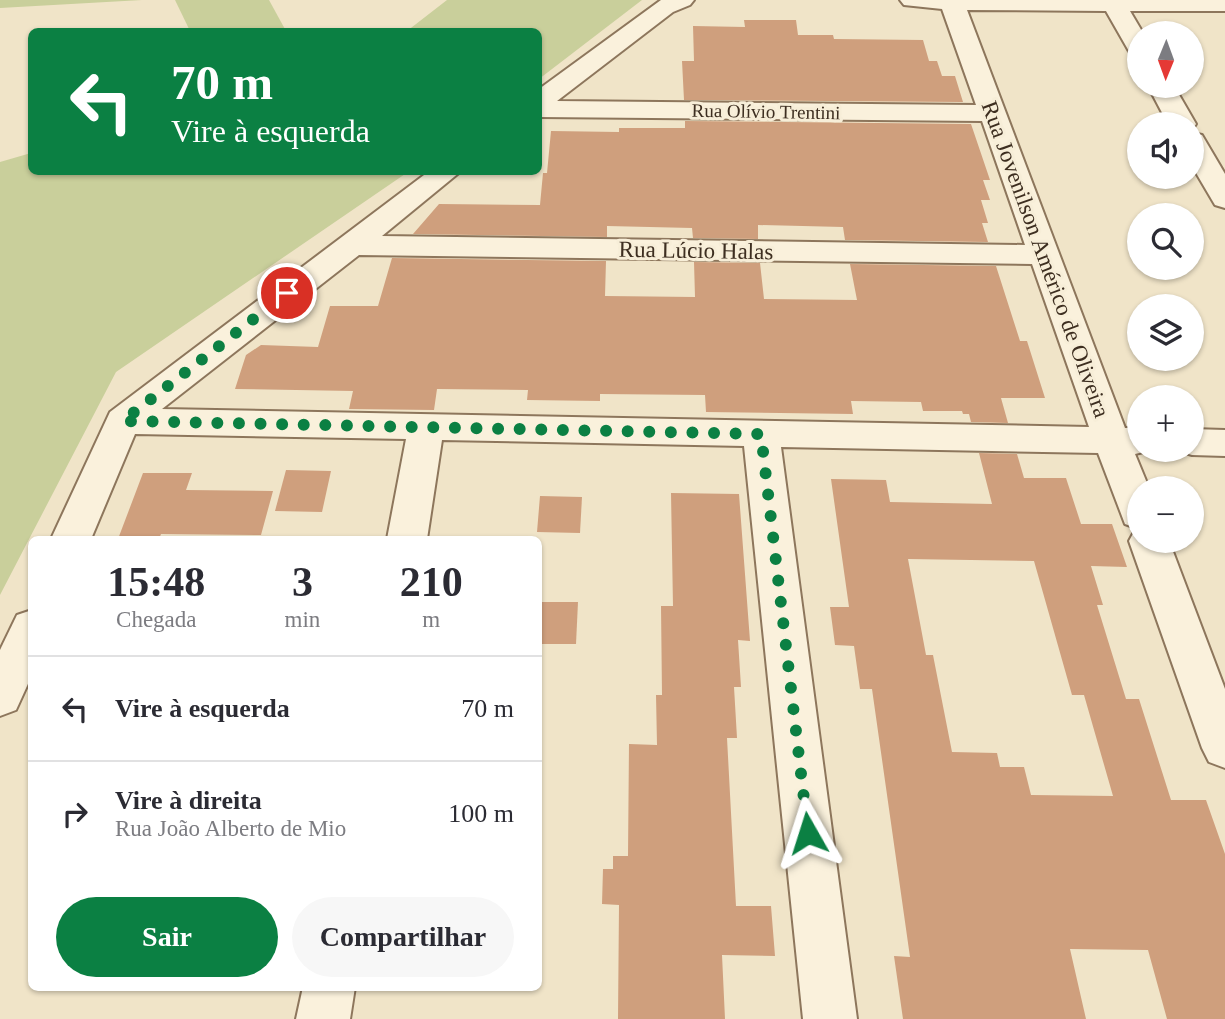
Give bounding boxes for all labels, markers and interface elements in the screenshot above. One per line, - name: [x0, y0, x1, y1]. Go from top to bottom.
- north arrow: [1127, 21, 1204, 98]
- map controls: [1127, 21, 1204, 553]
- text: 70 m: [171, 55, 273, 110]
- icon: left: [56, 56, 147, 147]
- street label: Rua Jovenilson Américo de Oliveira: [977, 98, 1115, 421]
- street label: Rua Olívio Trentini: [691, 100, 841, 123]
- button: sound: [1127, 112, 1204, 189]
- text: Vire à esquerda: [171, 113, 370, 149]
- button: search: [1127, 203, 1204, 280]
- street label: Rua Lúcio Halas: [618, 237, 774, 264]
- pin: [257, 263, 317, 323]
- icon: arrive: [268, 274, 306, 312]
- button: layers: [1127, 294, 1204, 371]
- button: +: [1127, 385, 1204, 462]
- button: −: [1127, 476, 1204, 553]
- text: 15:48: [107, 559, 205, 605]
- text: 3: [292, 559, 313, 605]
- text: 210: [400, 559, 463, 605]
- text: Chegada: [116, 607, 197, 632]
- text: min: [285, 607, 320, 632]
- text: m: [422, 607, 440, 632]
- icon: left: [56, 690, 94, 728]
- text: Vire à esquerda: [115, 694, 290, 723]
- text: 70 m: [461, 694, 514, 723]
- text: Vire à direita: [115, 786, 262, 815]
- icon: right: [56, 795, 94, 833]
- position arrow: [771, 796, 845, 870]
- text: 100 m: [448, 799, 514, 828]
- text: Rua João Alberto de Mio: [115, 816, 346, 841]
- button: Sair: [56, 897, 278, 977]
- button: Compartilhar: [292, 897, 514, 977]

